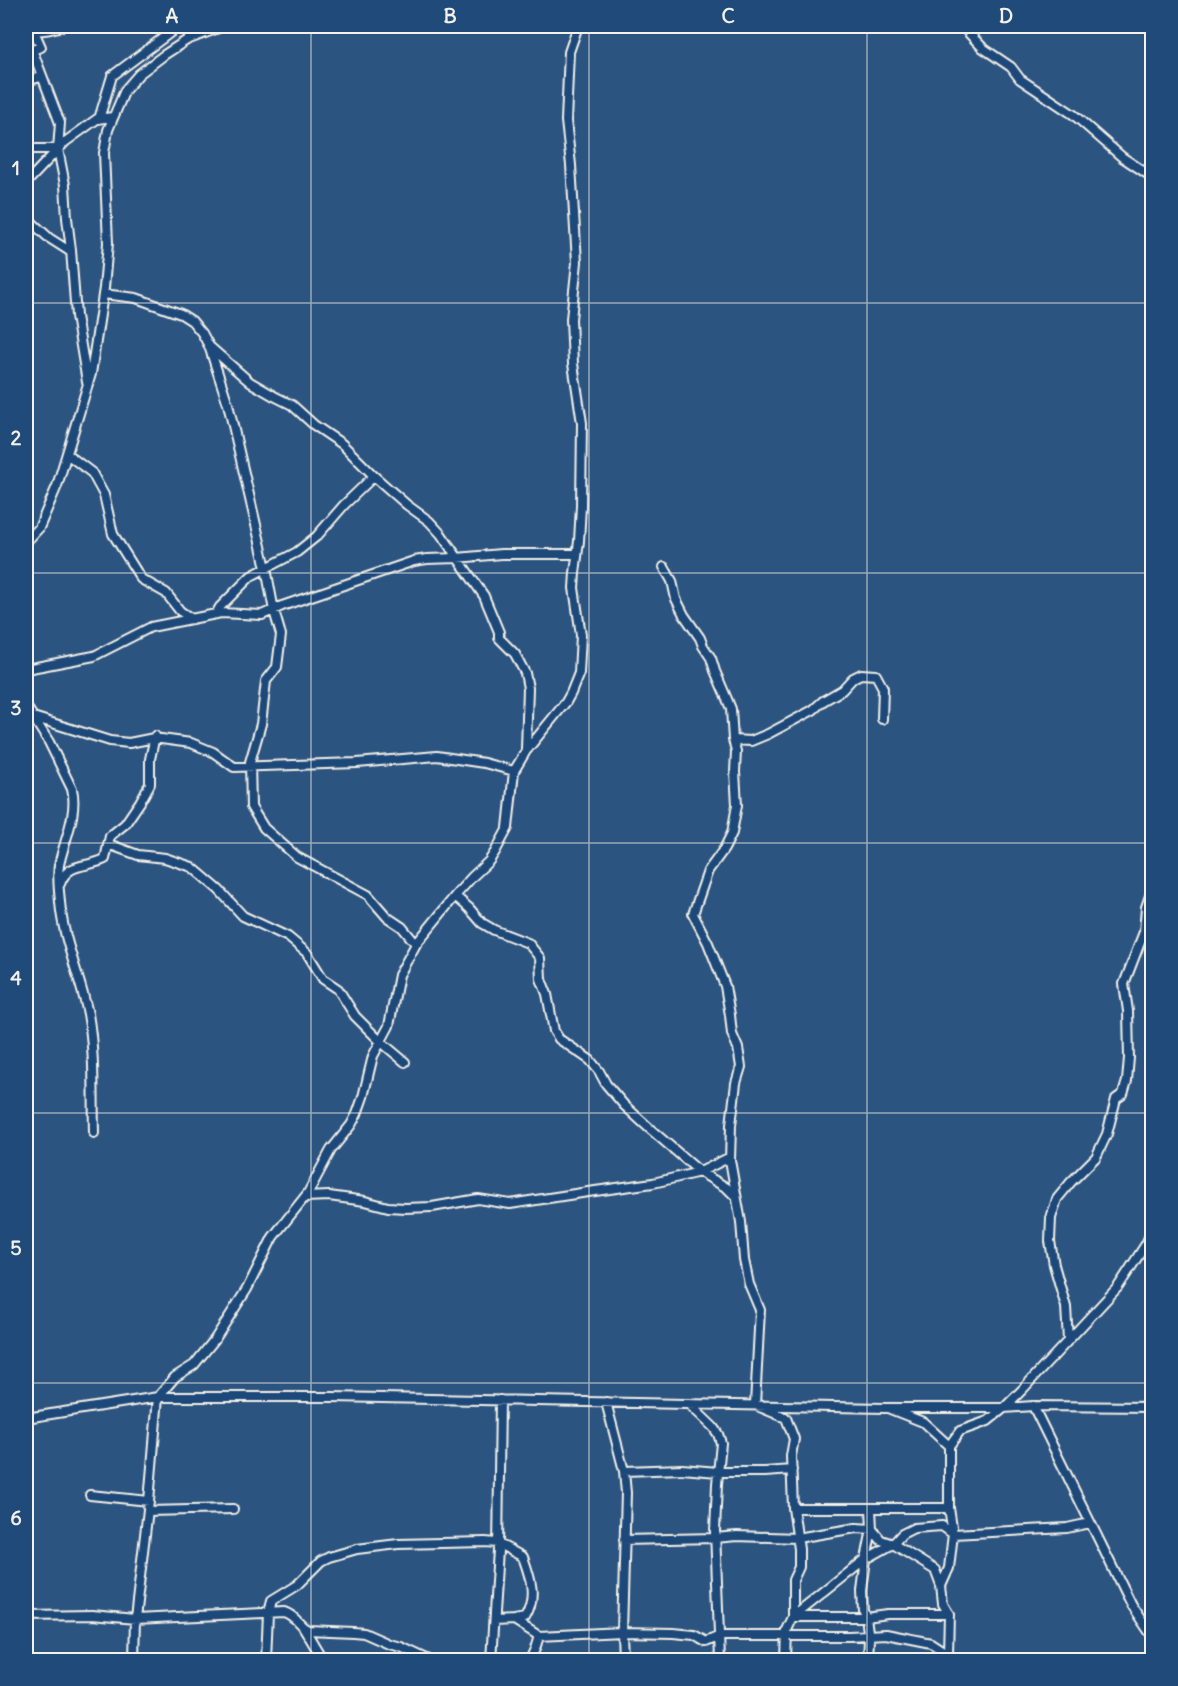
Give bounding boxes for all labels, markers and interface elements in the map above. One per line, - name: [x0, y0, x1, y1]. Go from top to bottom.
- text: A: [166, 3, 179, 28]
- text: B: [443, 3, 457, 28]
- text: C: [721, 3, 735, 28]
- text: D: [999, 3, 1013, 28]
- text: 1: [12, 155, 20, 180]
- text: 2: [11, 425, 22, 450]
- text: 3: [10, 695, 22, 720]
- text: 4: [10, 965, 22, 990]
- text: 5: [10, 1235, 22, 1260]
- text: 6: [10, 1505, 22, 1530]

